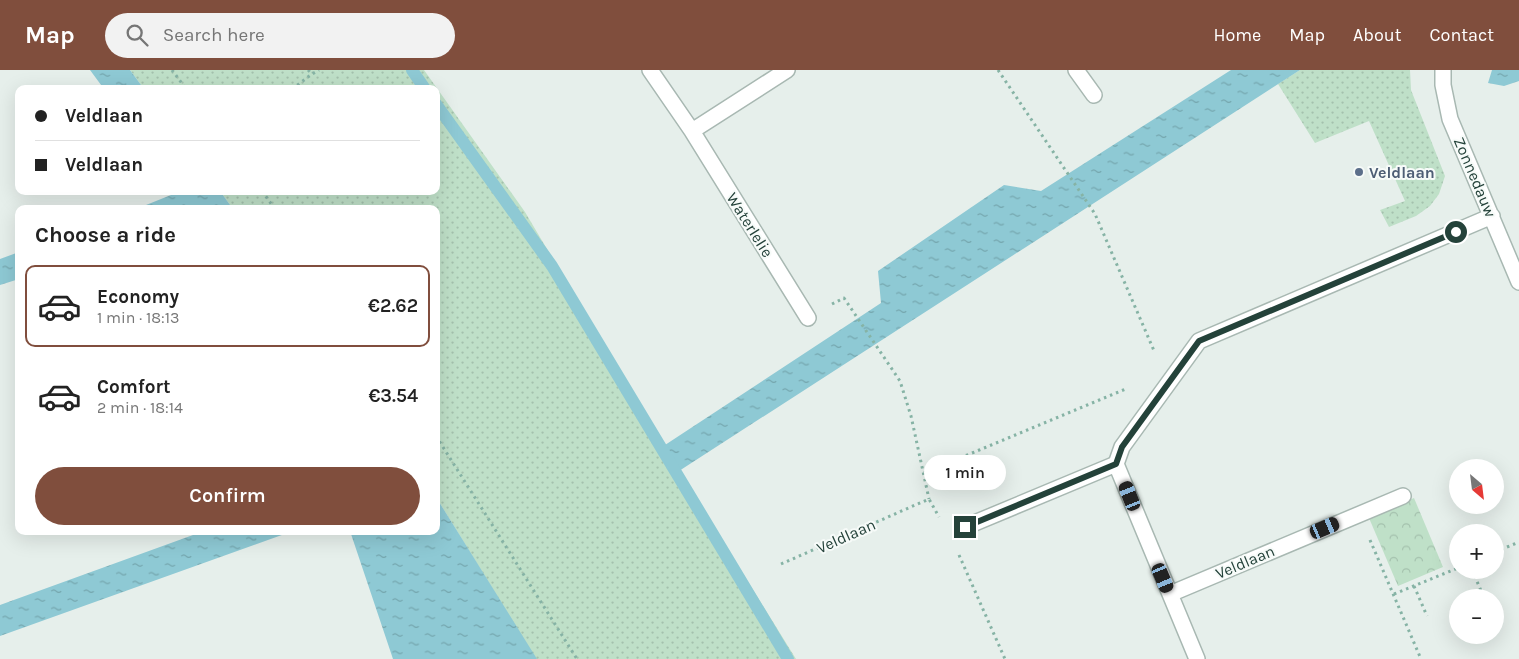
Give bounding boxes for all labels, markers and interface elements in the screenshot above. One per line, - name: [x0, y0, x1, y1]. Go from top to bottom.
- search box: [105, 13, 455, 58]
- text: Map: [25, 21, 75, 49]
- icon: search: [123, 21, 151, 49]
- text: Search here: [163, 24, 265, 46]
- text: Home: [1213, 24, 1261, 46]
- text: Map: [1289, 24, 1325, 46]
- text: About: [1353, 24, 1402, 46]
- text: Contact: [1430, 24, 1494, 46]
- text: Veldlaan: [65, 105, 143, 127]
- street label: Zonnedauw: [1450, 134, 1501, 220]
- text: Veldlaan: [65, 154, 143, 176]
- place label: Veldlaan: [1369, 163, 1435, 182]
- marker: Veldlaan: [1353, 166, 1365, 178]
- street label: Waterlelie: [723, 189, 777, 261]
- route start: [1445, 221, 1467, 243]
- text: Choose a ride: [35, 222, 176, 248]
- icon: car: [37, 284, 82, 329]
- text: Economy: [97, 286, 179, 308]
- text: €2.62: [368, 295, 418, 317]
- text: 1 min · 18:13: [97, 308, 179, 327]
- icon: car: [37, 374, 82, 419]
- text: Comfort: [97, 376, 171, 398]
- text: €3.54: [368, 385, 418, 407]
- text: 2 min · 18:14: [97, 398, 183, 417]
- callout: 1 min: [924, 454, 1006, 490]
- north arrow: [1449, 459, 1504, 514]
- map controls: [1449, 459, 1504, 644]
- text: 1 min: [945, 463, 985, 482]
- button: Confirm: [35, 467, 420, 525]
- car: [1117, 479, 1142, 513]
- street label: Veldlaan: [814, 515, 878, 557]
- car: [1308, 515, 1341, 541]
- route end: [954, 516, 976, 538]
- button: +: [1449, 524, 1504, 579]
- street label: Veldlaan: [1213, 541, 1277, 583]
- car: [1150, 561, 1175, 595]
- button: −: [1449, 589, 1504, 644]

